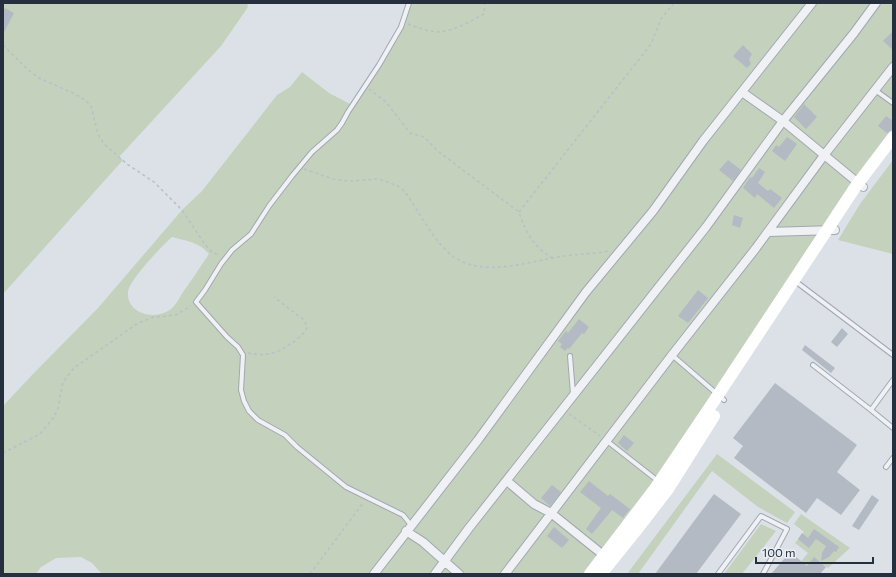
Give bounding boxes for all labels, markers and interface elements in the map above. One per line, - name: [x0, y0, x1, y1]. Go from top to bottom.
- scale bar: [756, 539, 873, 565]
- text: 100 m: [762, 545, 796, 559]

